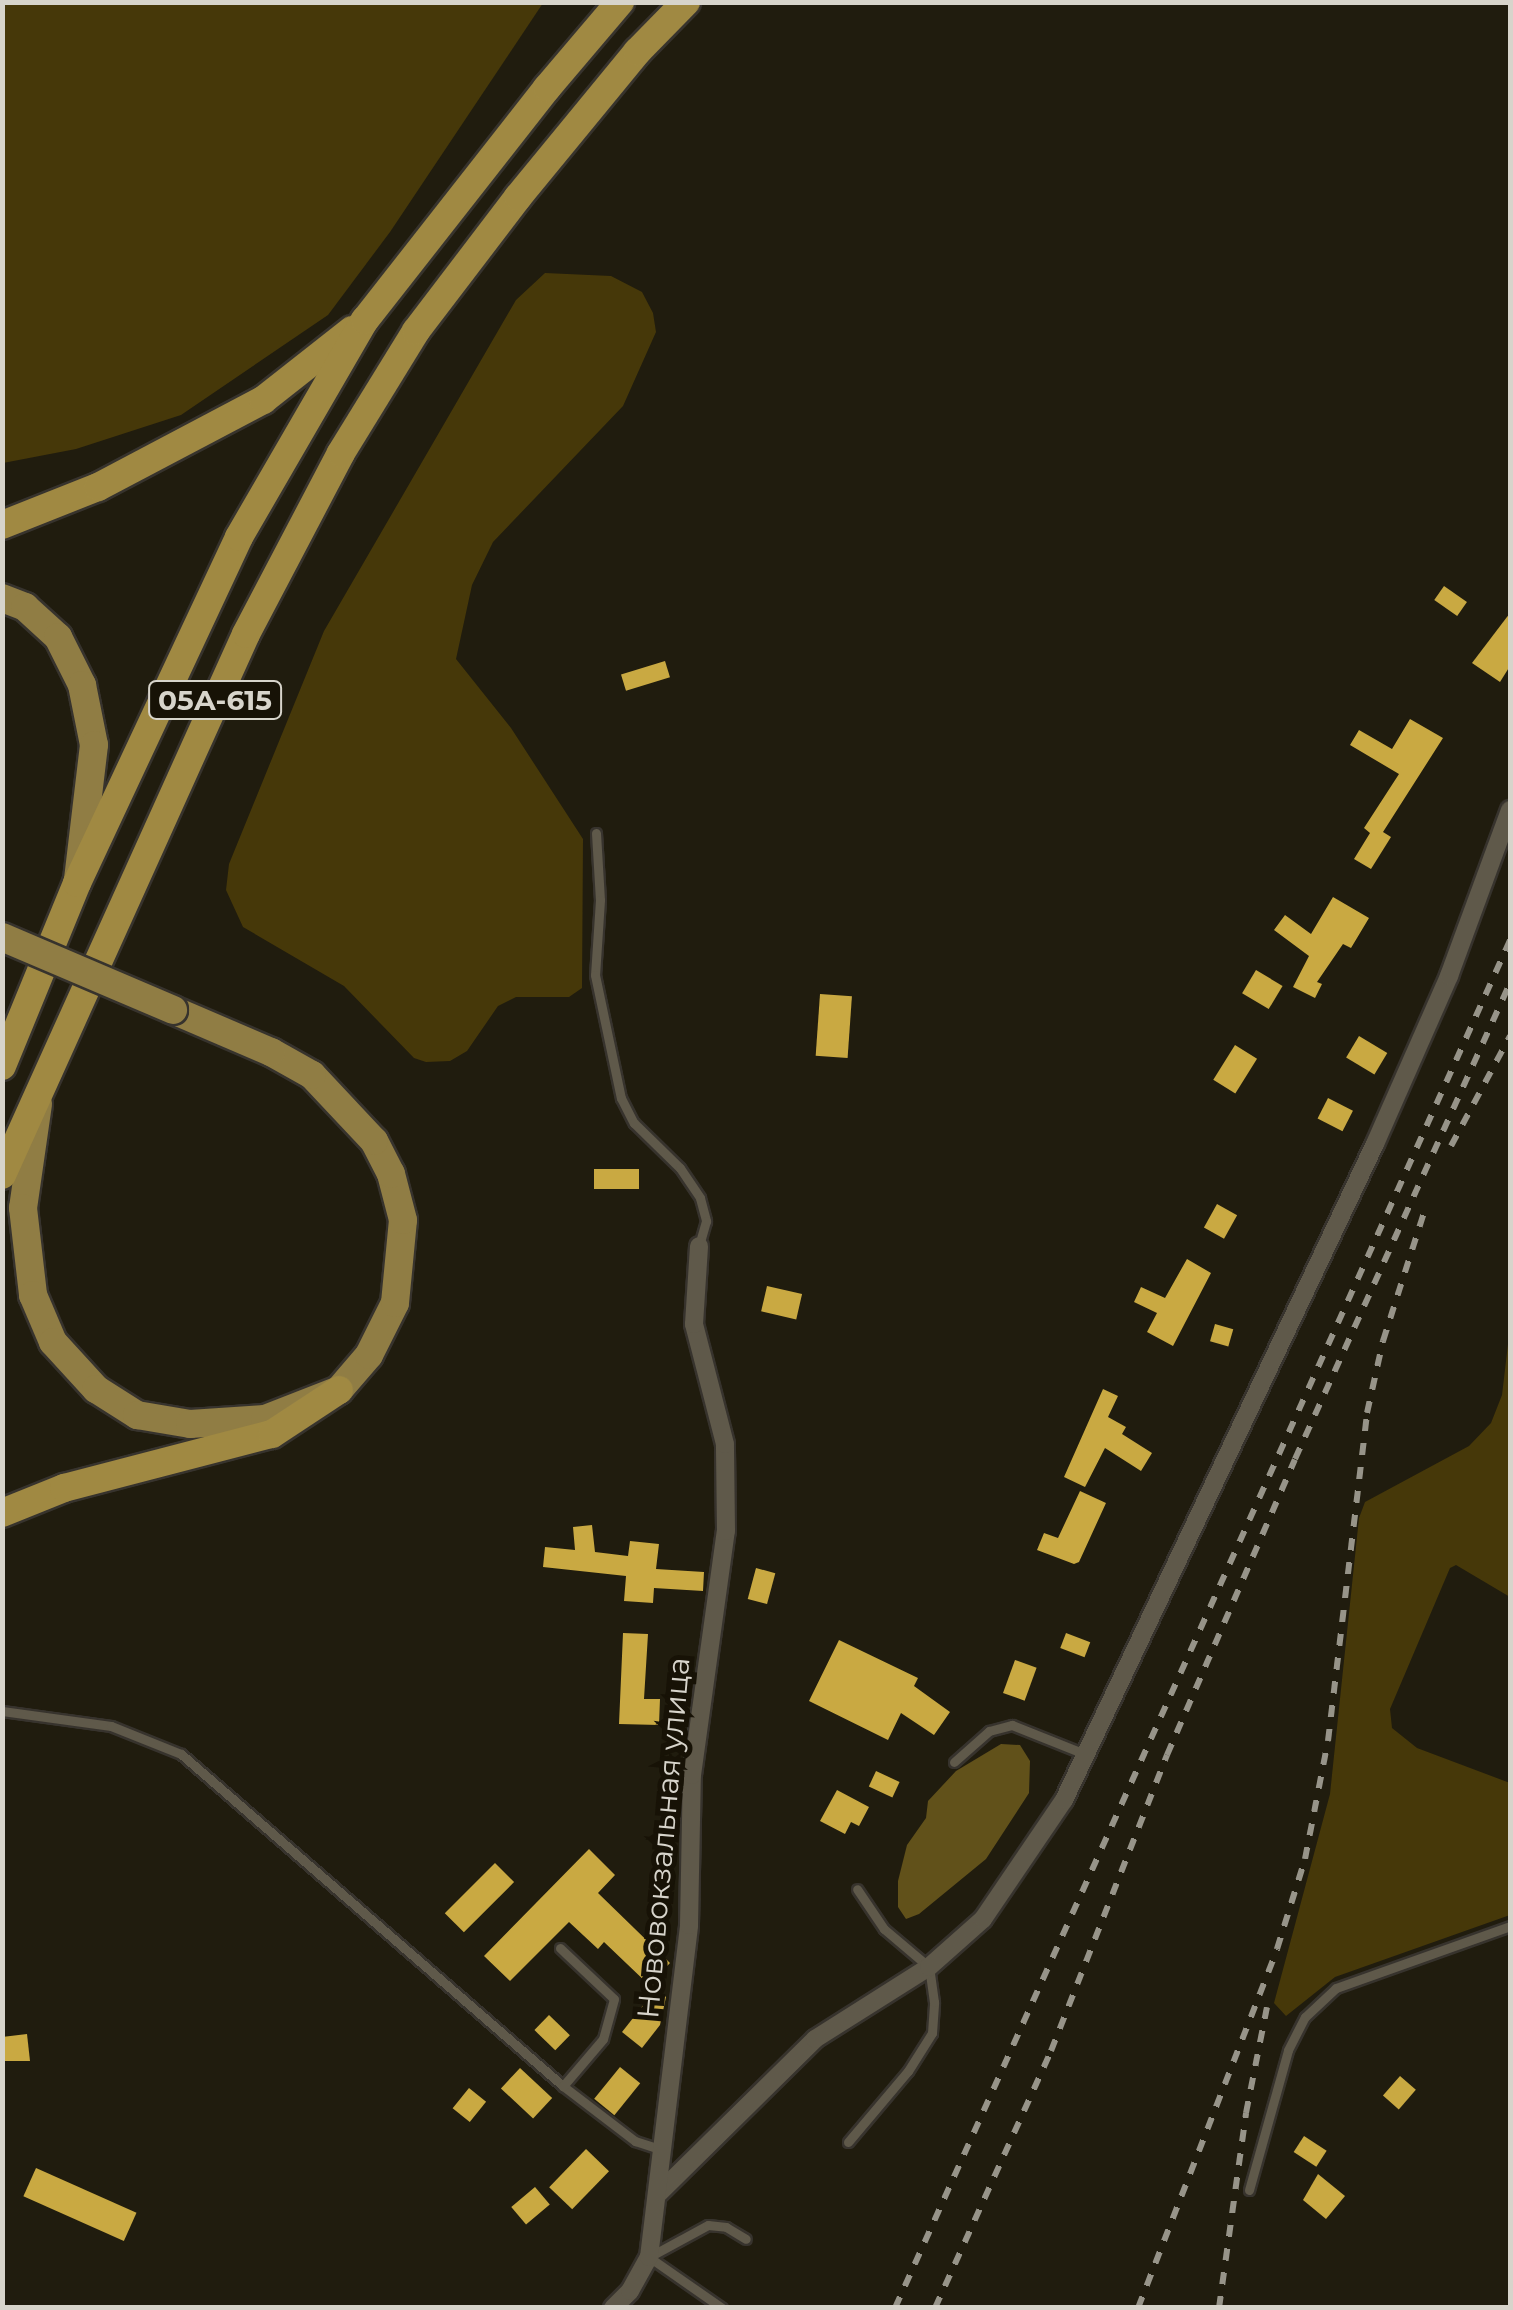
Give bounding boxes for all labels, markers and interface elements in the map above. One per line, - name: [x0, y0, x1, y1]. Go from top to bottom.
- road number: 05А-615: [148, 677, 282, 723]
- street label: Нововокзальная улица: [630, 1656, 698, 2020]

